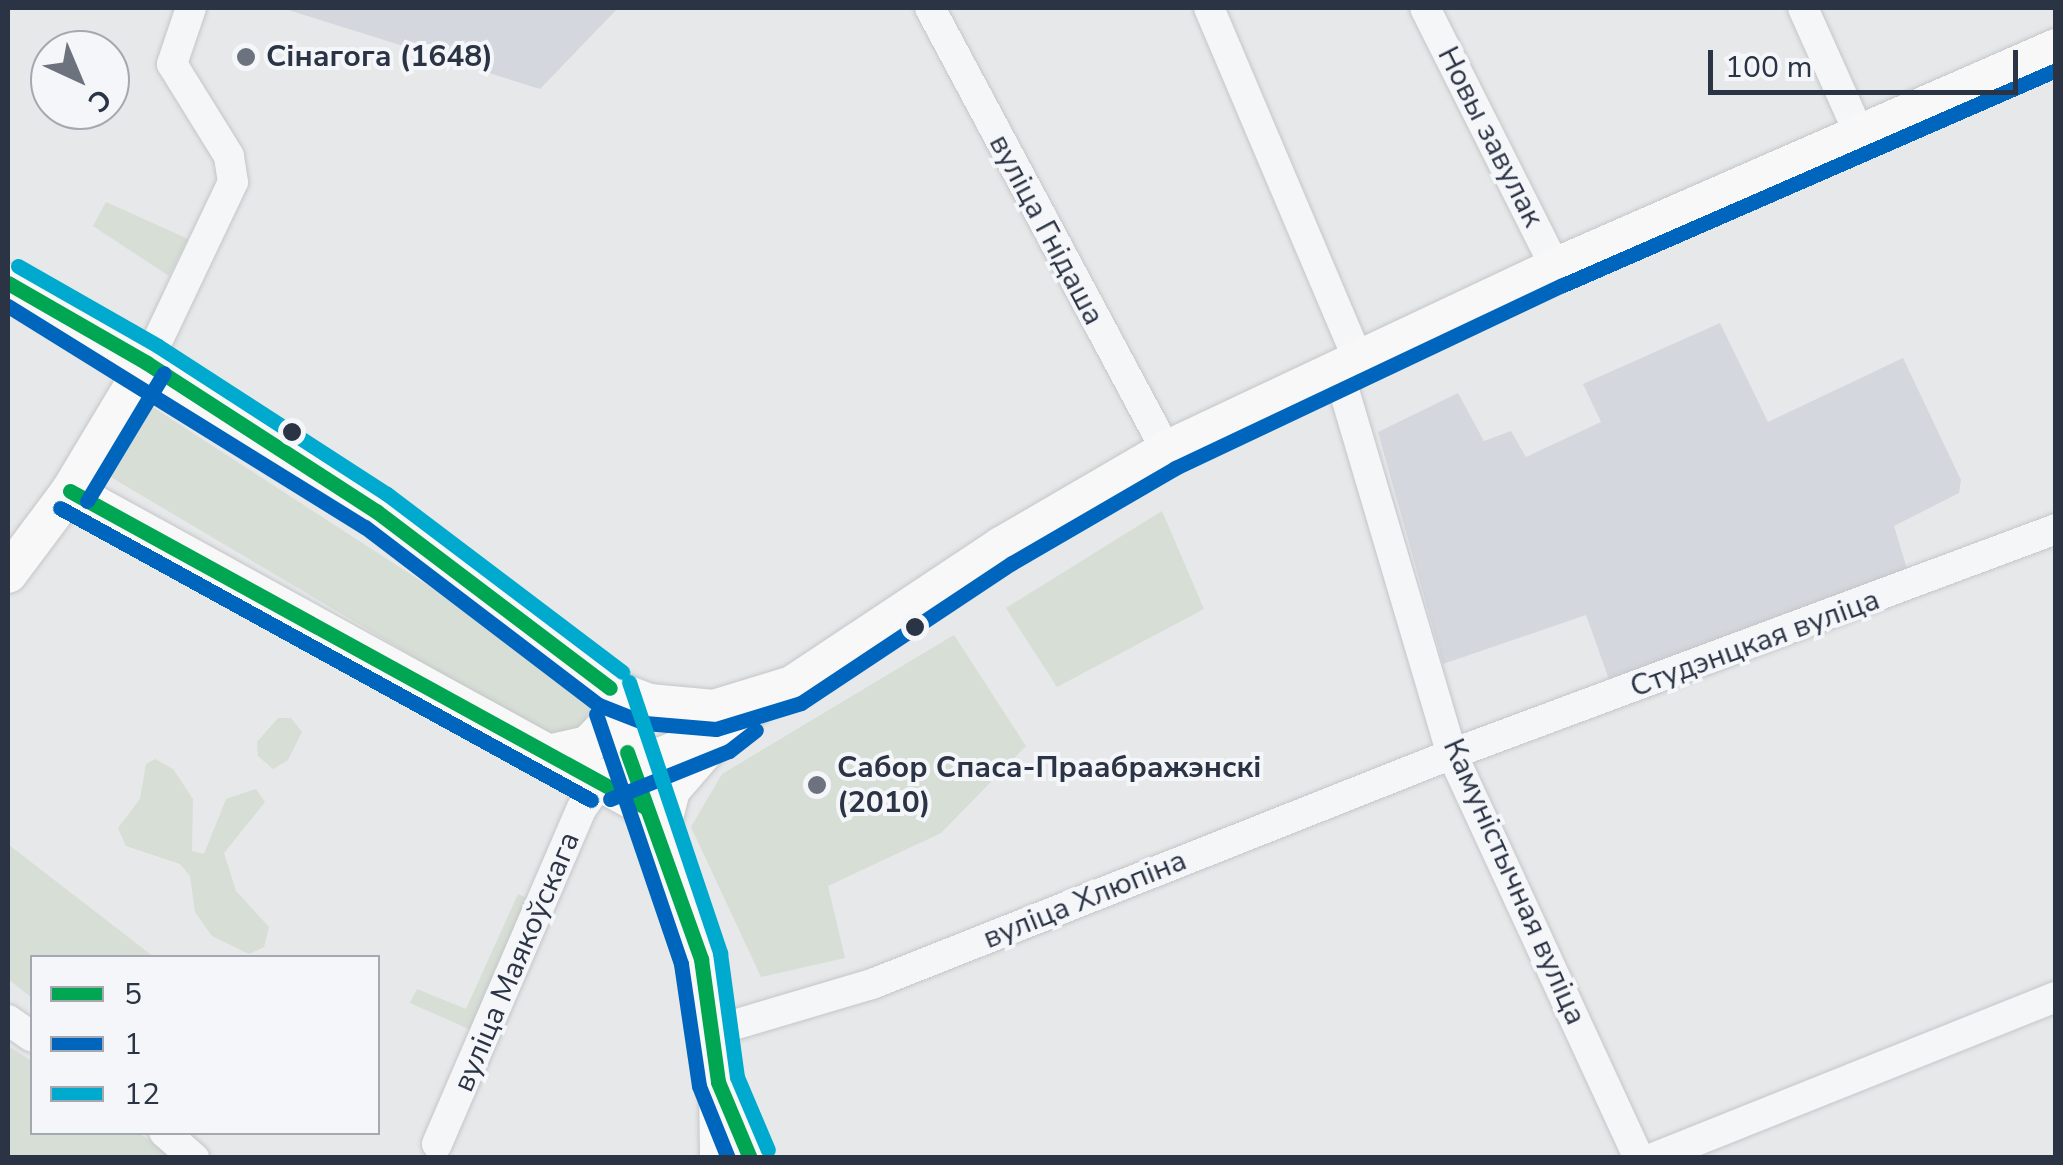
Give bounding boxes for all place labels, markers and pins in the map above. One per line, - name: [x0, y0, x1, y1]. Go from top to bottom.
- place label: Сінагога (1648): [266, 39, 493, 75]
- marker: Сінагога (1648): [235, 46, 257, 68]
- unlabelled marker: [282, 422, 302, 442]
- unlabelled marker: [905, 617, 925, 637]
- place label: Сабор Спаса-Праабражэнскі (2010): [837, 750, 1261, 820]
- marker: Сабор Спаса-Праабражэнскі (2010): [806, 774, 828, 796]

